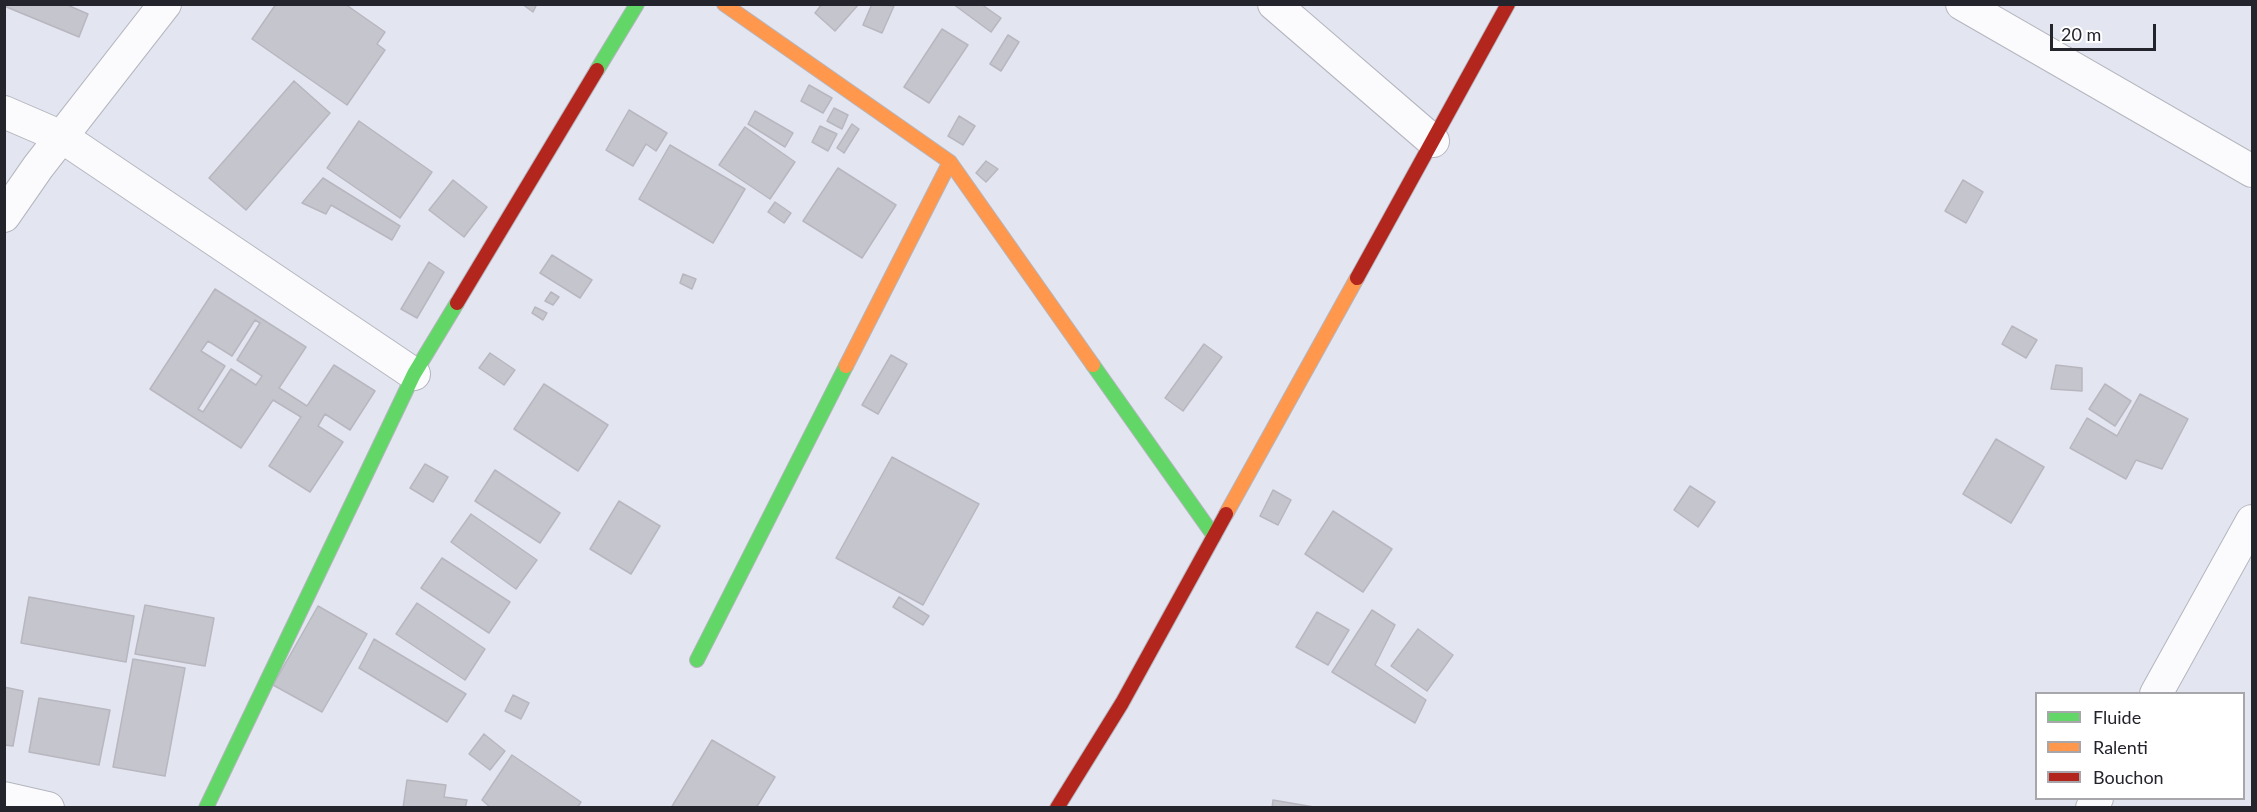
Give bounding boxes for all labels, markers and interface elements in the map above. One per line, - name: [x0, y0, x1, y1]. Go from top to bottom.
- scale bar: [2053, 12, 2160, 50]
- text: 20 m: [2061, 23, 2101, 45]
- legend: [2035, 692, 2245, 800]
- text: Fluide: [2093, 706, 2141, 728]
- text: Ralenti: [2093, 736, 2148, 758]
- text: Bouchon: [2093, 766, 2164, 788]

